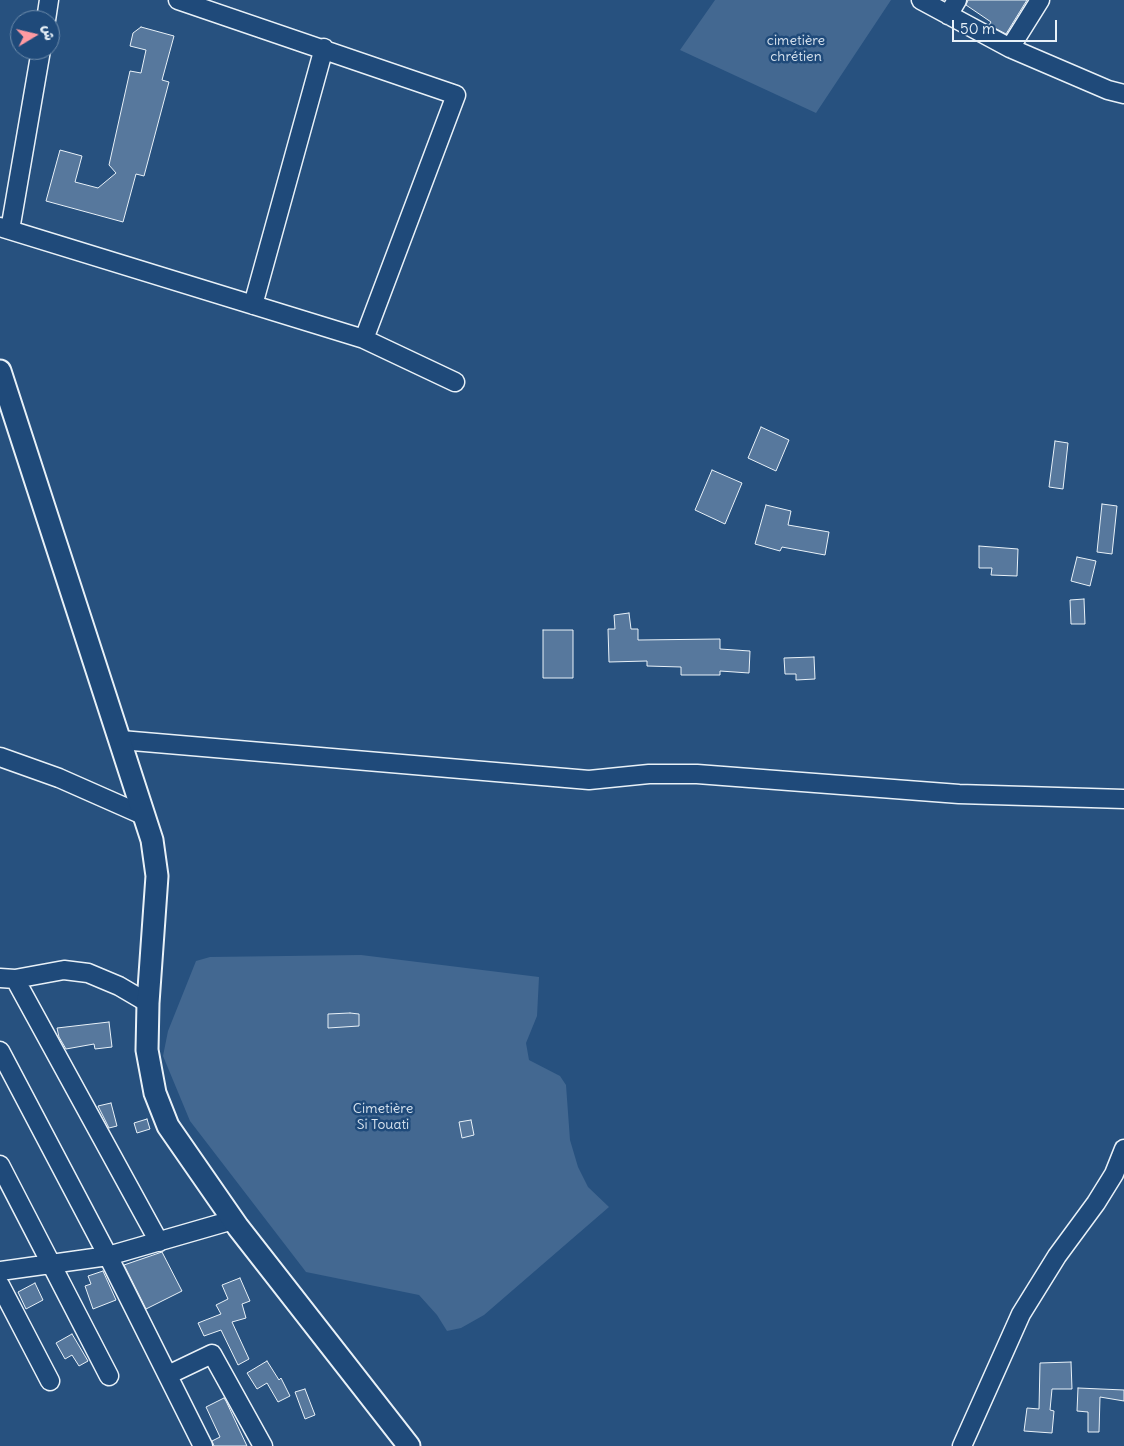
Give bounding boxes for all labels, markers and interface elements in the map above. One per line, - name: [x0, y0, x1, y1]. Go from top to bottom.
- north arrow: [10, 10, 60, 60]
- scale bar: [954, 10, 1059, 42]
- text: 50 m: [960, 19, 995, 38]
- text: ش: [39, 24, 59, 42]
- park label: cimetière chrétien: [767, 33, 825, 65]
- park label: Cimetière Si Touati: [353, 1101, 413, 1134]

